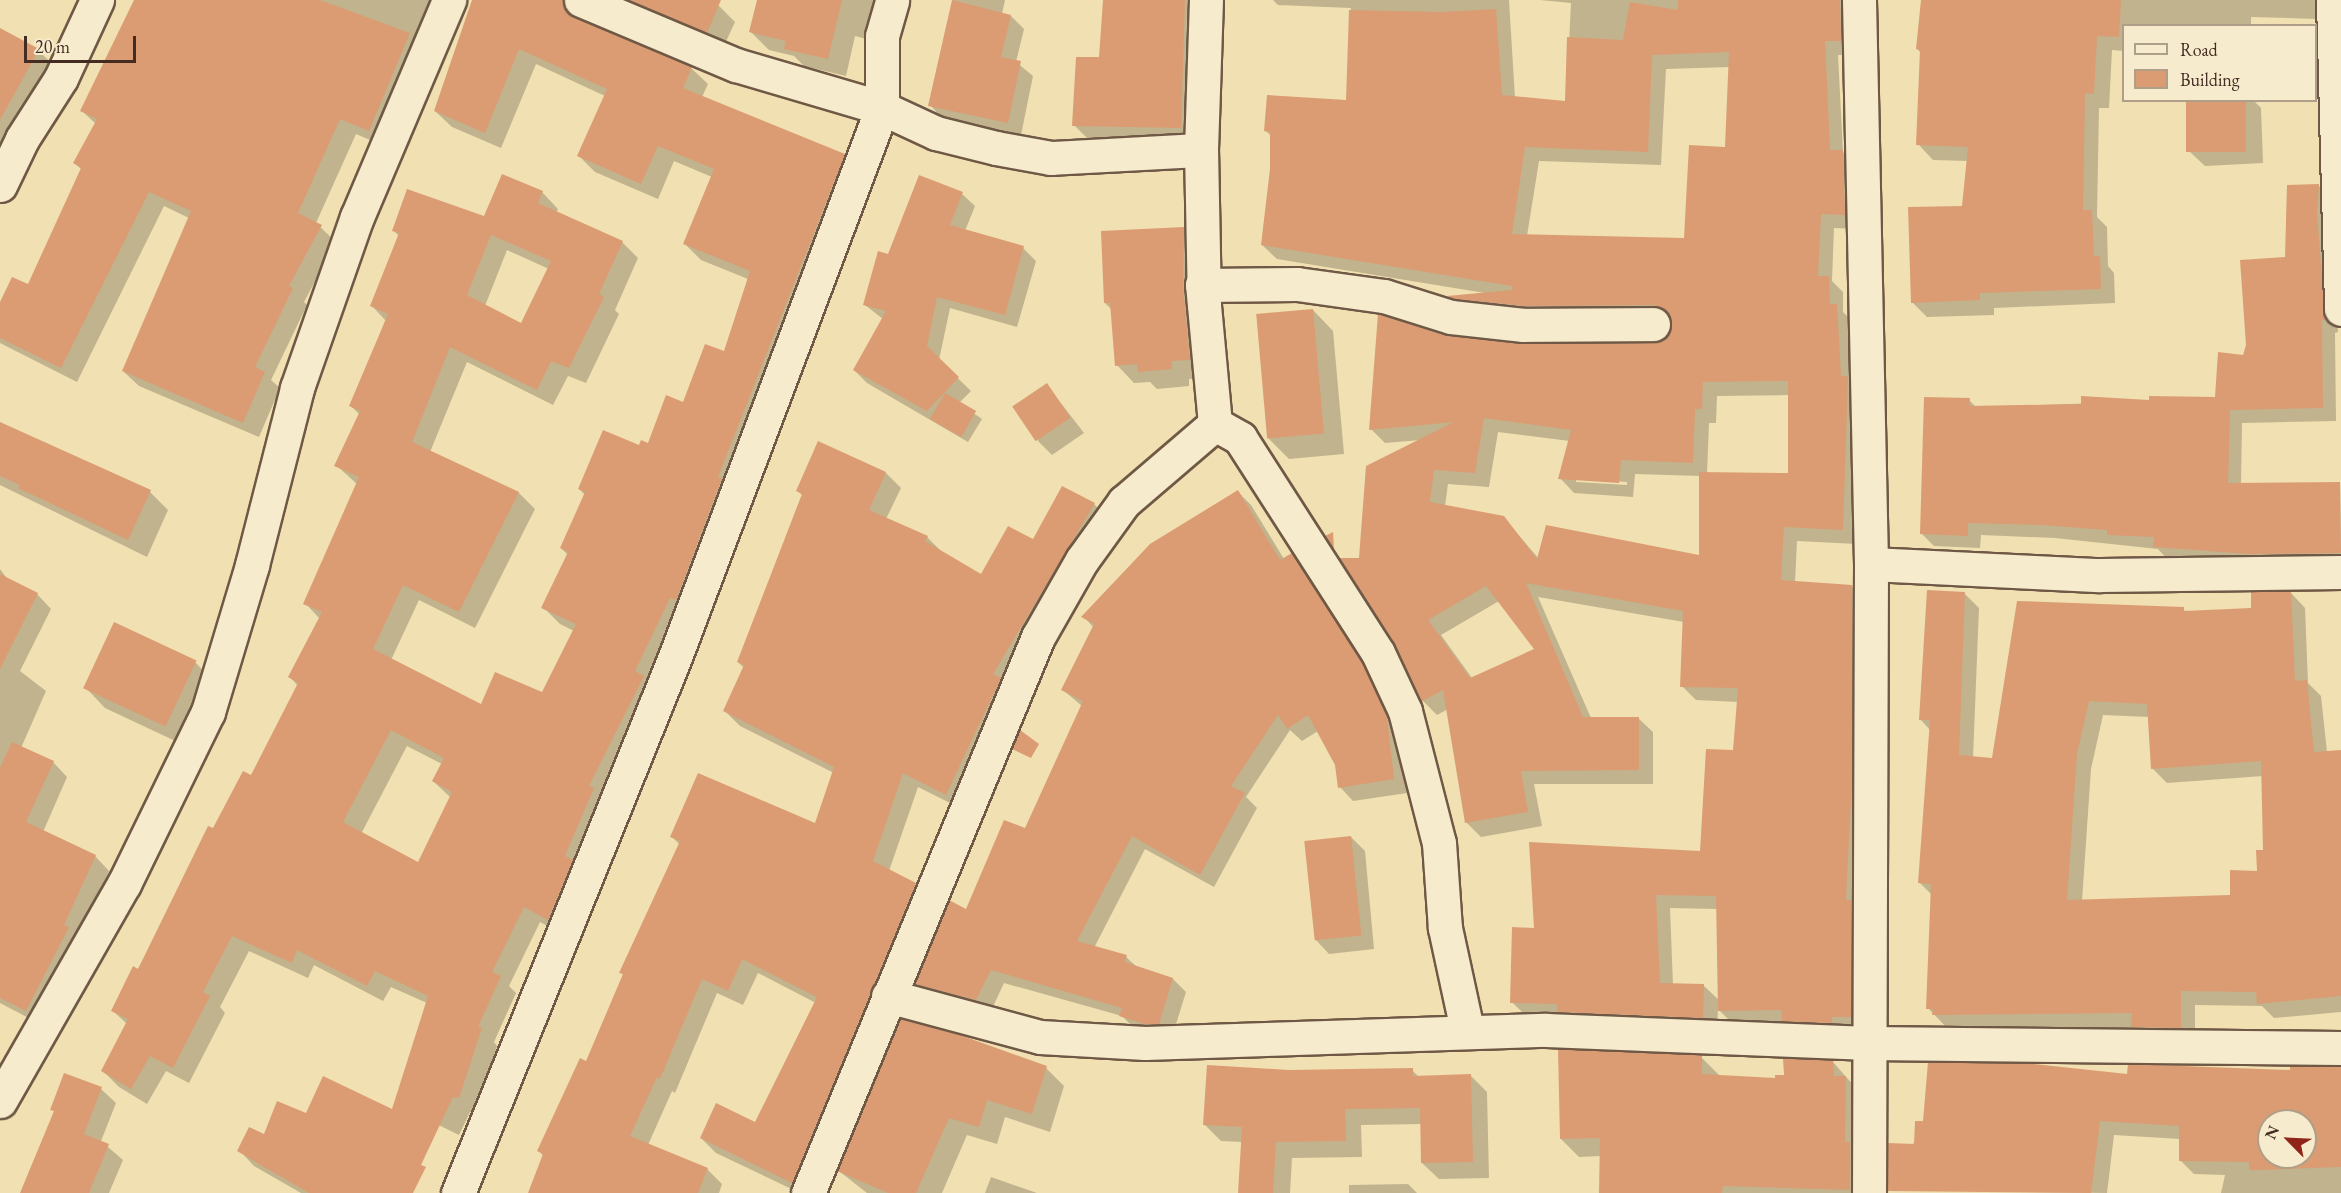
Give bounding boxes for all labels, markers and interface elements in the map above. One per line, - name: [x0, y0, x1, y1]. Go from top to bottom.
- scale bar: [27, 24, 140, 62]
- legend: [2122, 24, 2317, 102]
- text: 20 m: [35, 35, 70, 58]
- text: Road: [2180, 38, 2218, 61]
- text: Building: [2180, 68, 2240, 91]
- north arrow: [2257, 1109, 2317, 1169]
- text: N: [2260, 1122, 2284, 1142]

